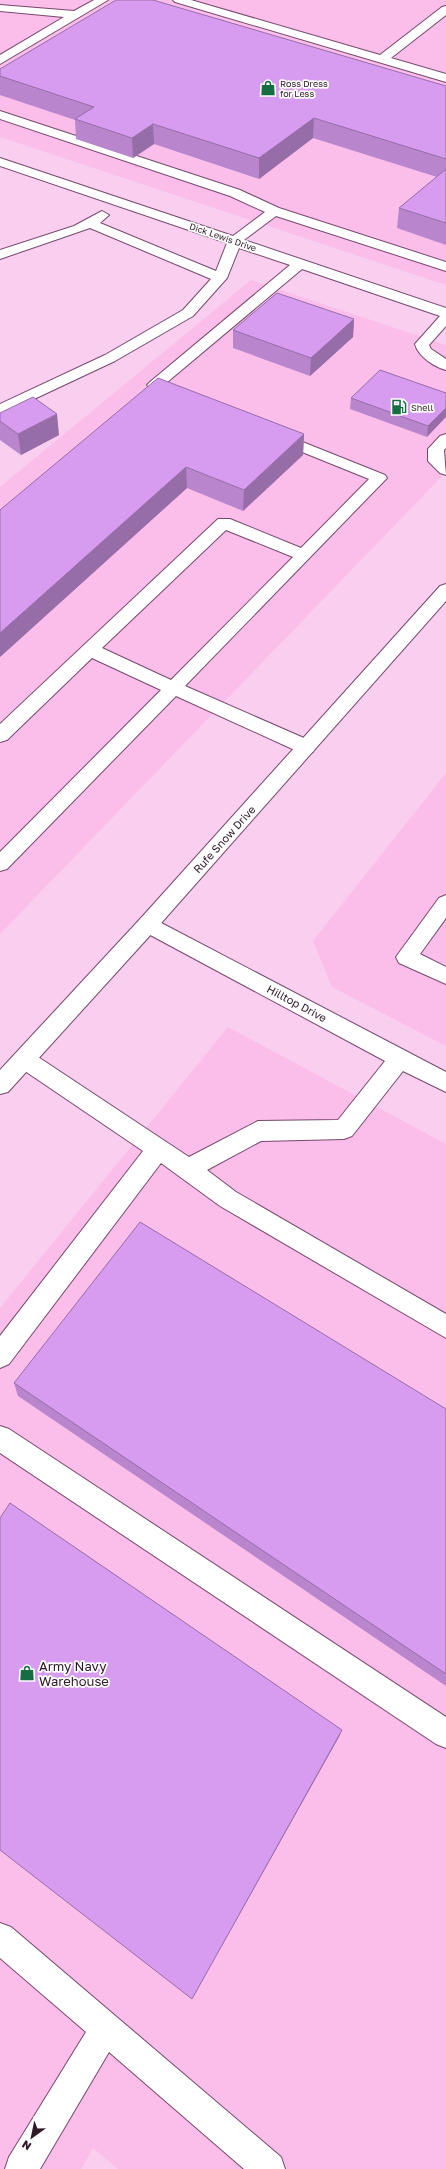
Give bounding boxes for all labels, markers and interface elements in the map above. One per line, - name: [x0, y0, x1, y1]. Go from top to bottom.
- place label: Ross Dress for Less: [280, 78, 328, 99]
- shop icon: Ross Dress for Less: [259, 79, 277, 97]
- street label: Dick Lewis Drive: [188, 220, 258, 254]
- fuel station icon: Shell: [390, 398, 408, 416]
- place label: Shell: [411, 402, 433, 413]
- street label: Rufe Snow Drive: [190, 803, 258, 875]
- street label: Hilltop Drive: [265, 982, 329, 1024]
- place label: Army Navy Warehouse: [39, 1658, 109, 1689]
- shop icon: Army Navy Warehouse: [18, 1664, 36, 1682]
- north arrow: [12, 2117, 52, 2157]
- text: N: [19, 2138, 33, 2154]

